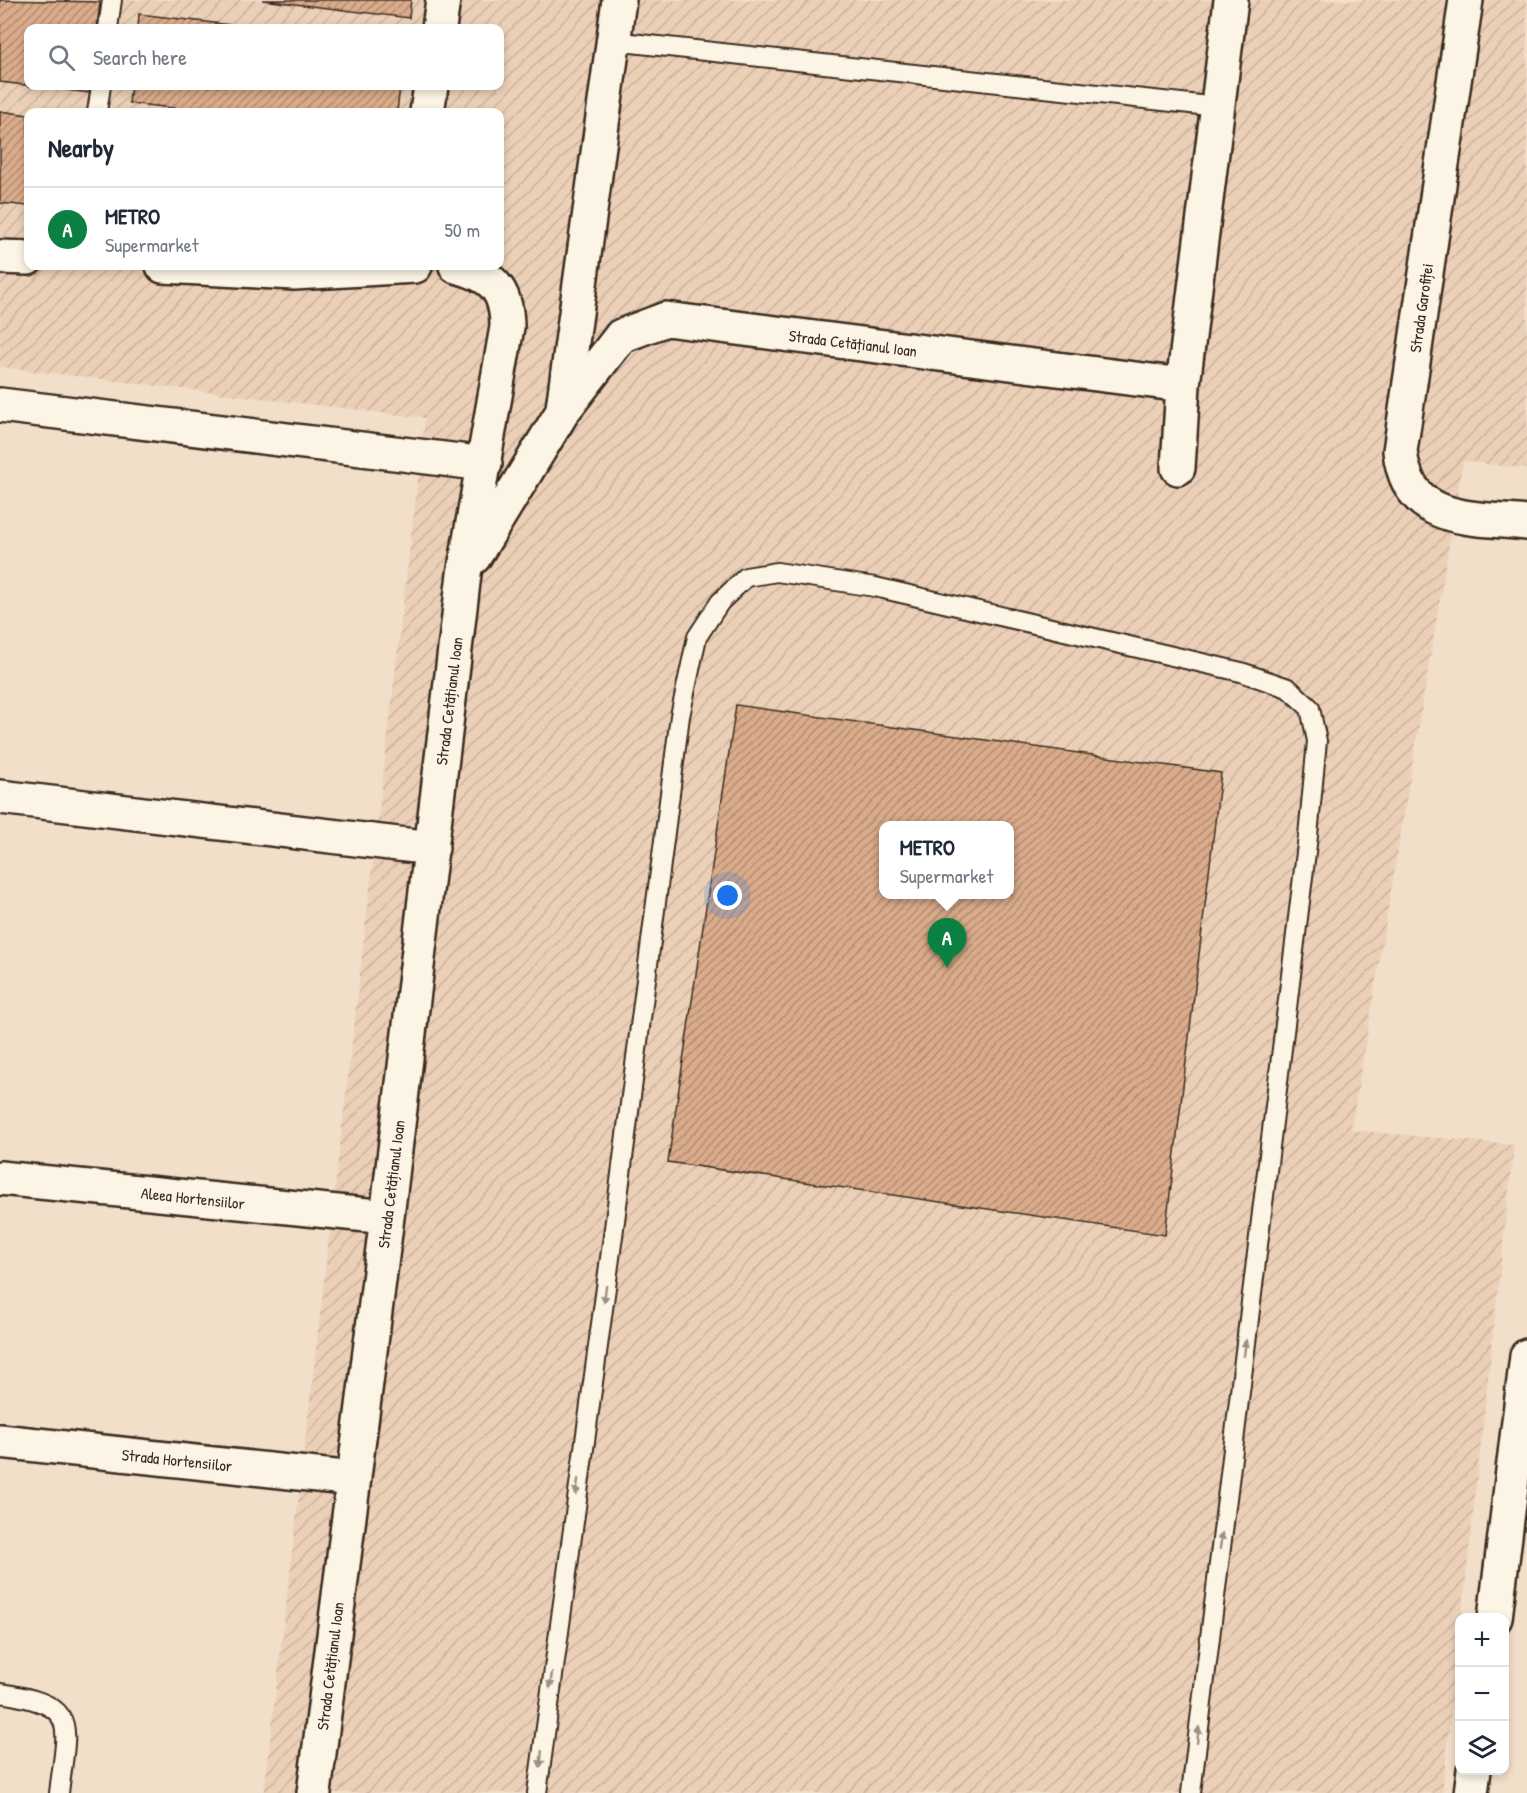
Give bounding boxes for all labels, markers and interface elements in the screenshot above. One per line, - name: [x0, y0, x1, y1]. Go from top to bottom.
- search box: [24, 24, 504, 90]
- icon: search: [45, 41, 78, 74]
- text: Search here: [93, 42, 187, 72]
- text: Nearby: [48, 130, 114, 165]
- text: METRO: [105, 201, 160, 231]
- text: A: [63, 216, 72, 243]
- text: 50 m: [444, 216, 480, 243]
- text: Supermarket: [105, 231, 199, 258]
- street label: Strada Garofiței: [1404, 262, 1438, 354]
- street label: Strada Cetățianul Ioan: [788, 324, 918, 362]
- street label: Strada Cetățianul Ioan: [430, 636, 468, 766]
- popup: [879, 821, 1014, 899]
- text: METRO: [900, 832, 955, 862]
- text: Supermarket: [900, 862, 993, 889]
- your location: [713, 881, 742, 910]
- pin: A: [928, 918, 966, 968]
- street label: Strada Cetățianul Ioan: [372, 1119, 410, 1249]
- street label: Aleea Hortensiilor: [140, 1182, 246, 1214]
- one-way arrow: [600, 1284, 609, 1303]
- one-way arrow: [1240, 1338, 1249, 1357]
- street label: Strada Hortensiilor: [121, 1443, 233, 1477]
- one-way arrow: [572, 1477, 582, 1496]
- one-way arrow: [1216, 1532, 1225, 1551]
- street label: Strada Cetățianul Ioan: [311, 1601, 349, 1731]
- map controls: [1455, 1613, 1509, 1775]
- button: +: [1455, 1613, 1509, 1667]
- button: −: [1455, 1667, 1509, 1721]
- one-way arrow: [546, 1671, 555, 1690]
- button: layers: [1455, 1721, 1509, 1775]
- one-way arrow: [1193, 1725, 1203, 1744]
- one-way arrow: [536, 1749, 546, 1768]

